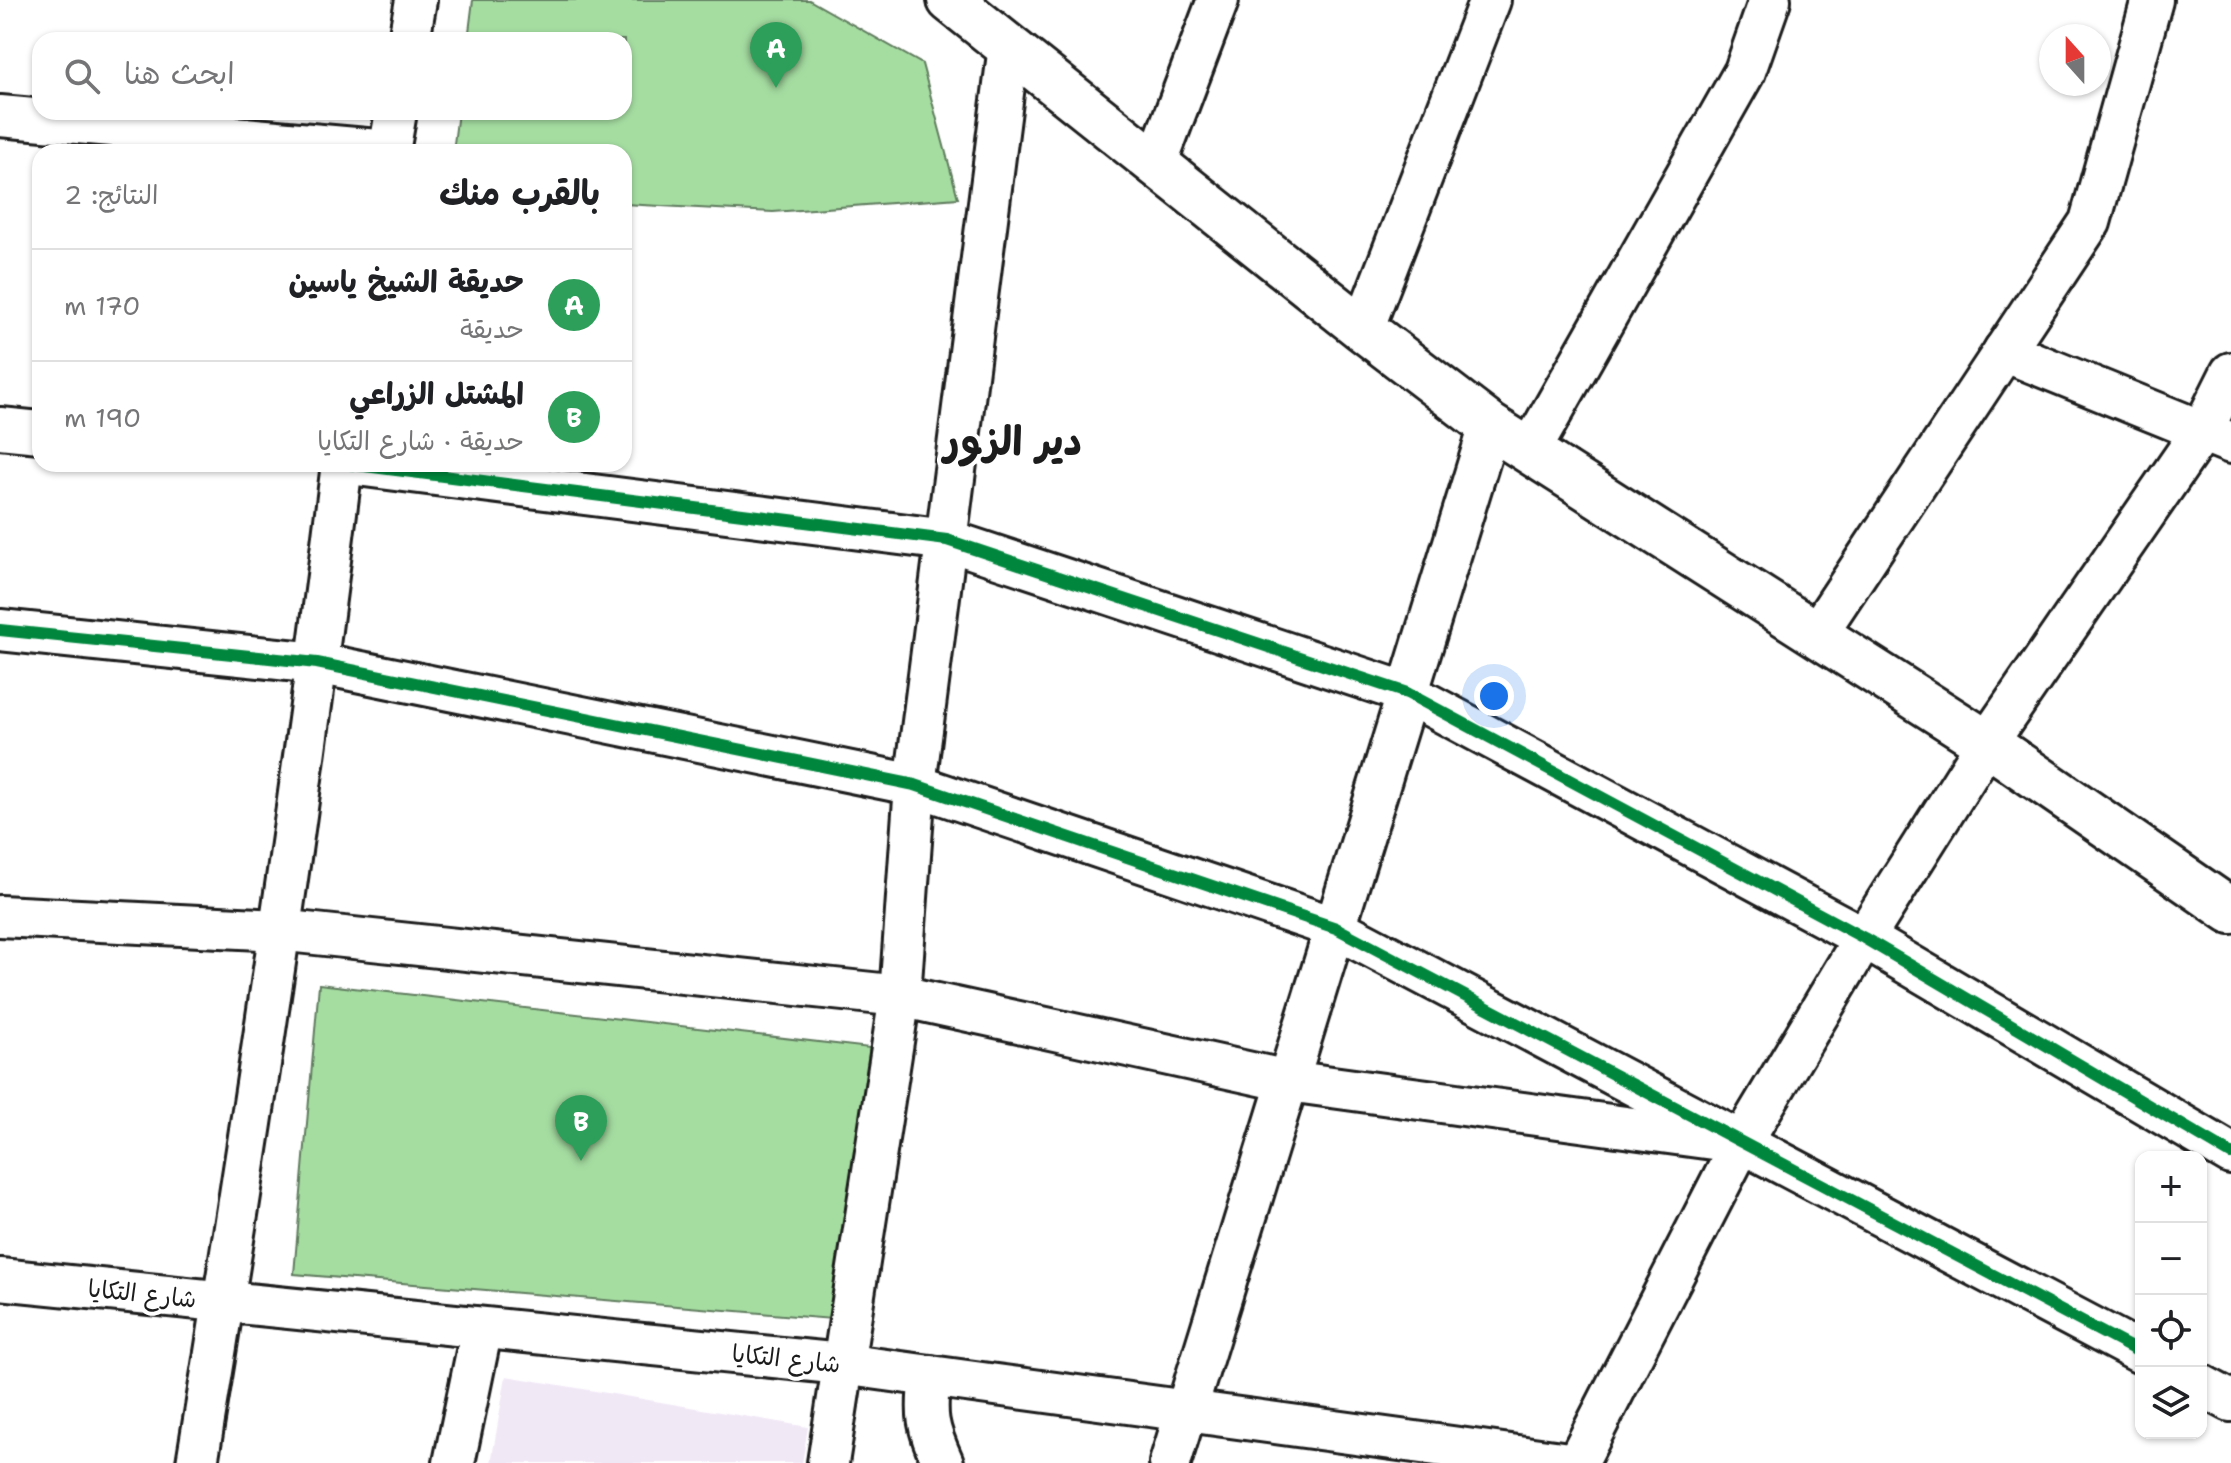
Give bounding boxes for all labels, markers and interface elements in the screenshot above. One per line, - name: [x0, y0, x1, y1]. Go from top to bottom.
- pin: A: [750, 22, 802, 88]
- north arrow: [2039, 24, 2111, 96]
- search box: [32, 32, 632, 120]
- text: ابحث هنا: [124, 53, 235, 94]
- icon: search: [60, 54, 104, 98]
- text: بالقرب منك: [439, 170, 600, 216]
- text: النتائج: 2: [64, 177, 158, 212]
- text: حديقة الشيخ ياسين: [289, 261, 524, 302]
- text: 170 m: [64, 288, 141, 323]
- text: A: [564, 288, 584, 323]
- text: حديقة: [460, 311, 524, 346]
- text: المشتل الزراعي: [349, 373, 524, 414]
- text: 190 m: [64, 400, 141, 435]
- text: B: [566, 400, 582, 435]
- district label: دير الزور: [940, 414, 1082, 468]
- text: حديقة · شارع التكايا: [317, 423, 524, 458]
- your location: [1474, 676, 1514, 716]
- pin: B: [555, 1095, 607, 1161]
- map controls: [2135, 1151, 2207, 1439]
- button: +: [2135, 1151, 2207, 1223]
- button: −: [2135, 1223, 2207, 1295]
- street label: شارع التكايا: [86, 1272, 198, 1317]
- button: locate: [2135, 1295, 2207, 1367]
- street label: شارع التكايا: [730, 1337, 842, 1382]
- button: layers: [2135, 1367, 2207, 1439]

